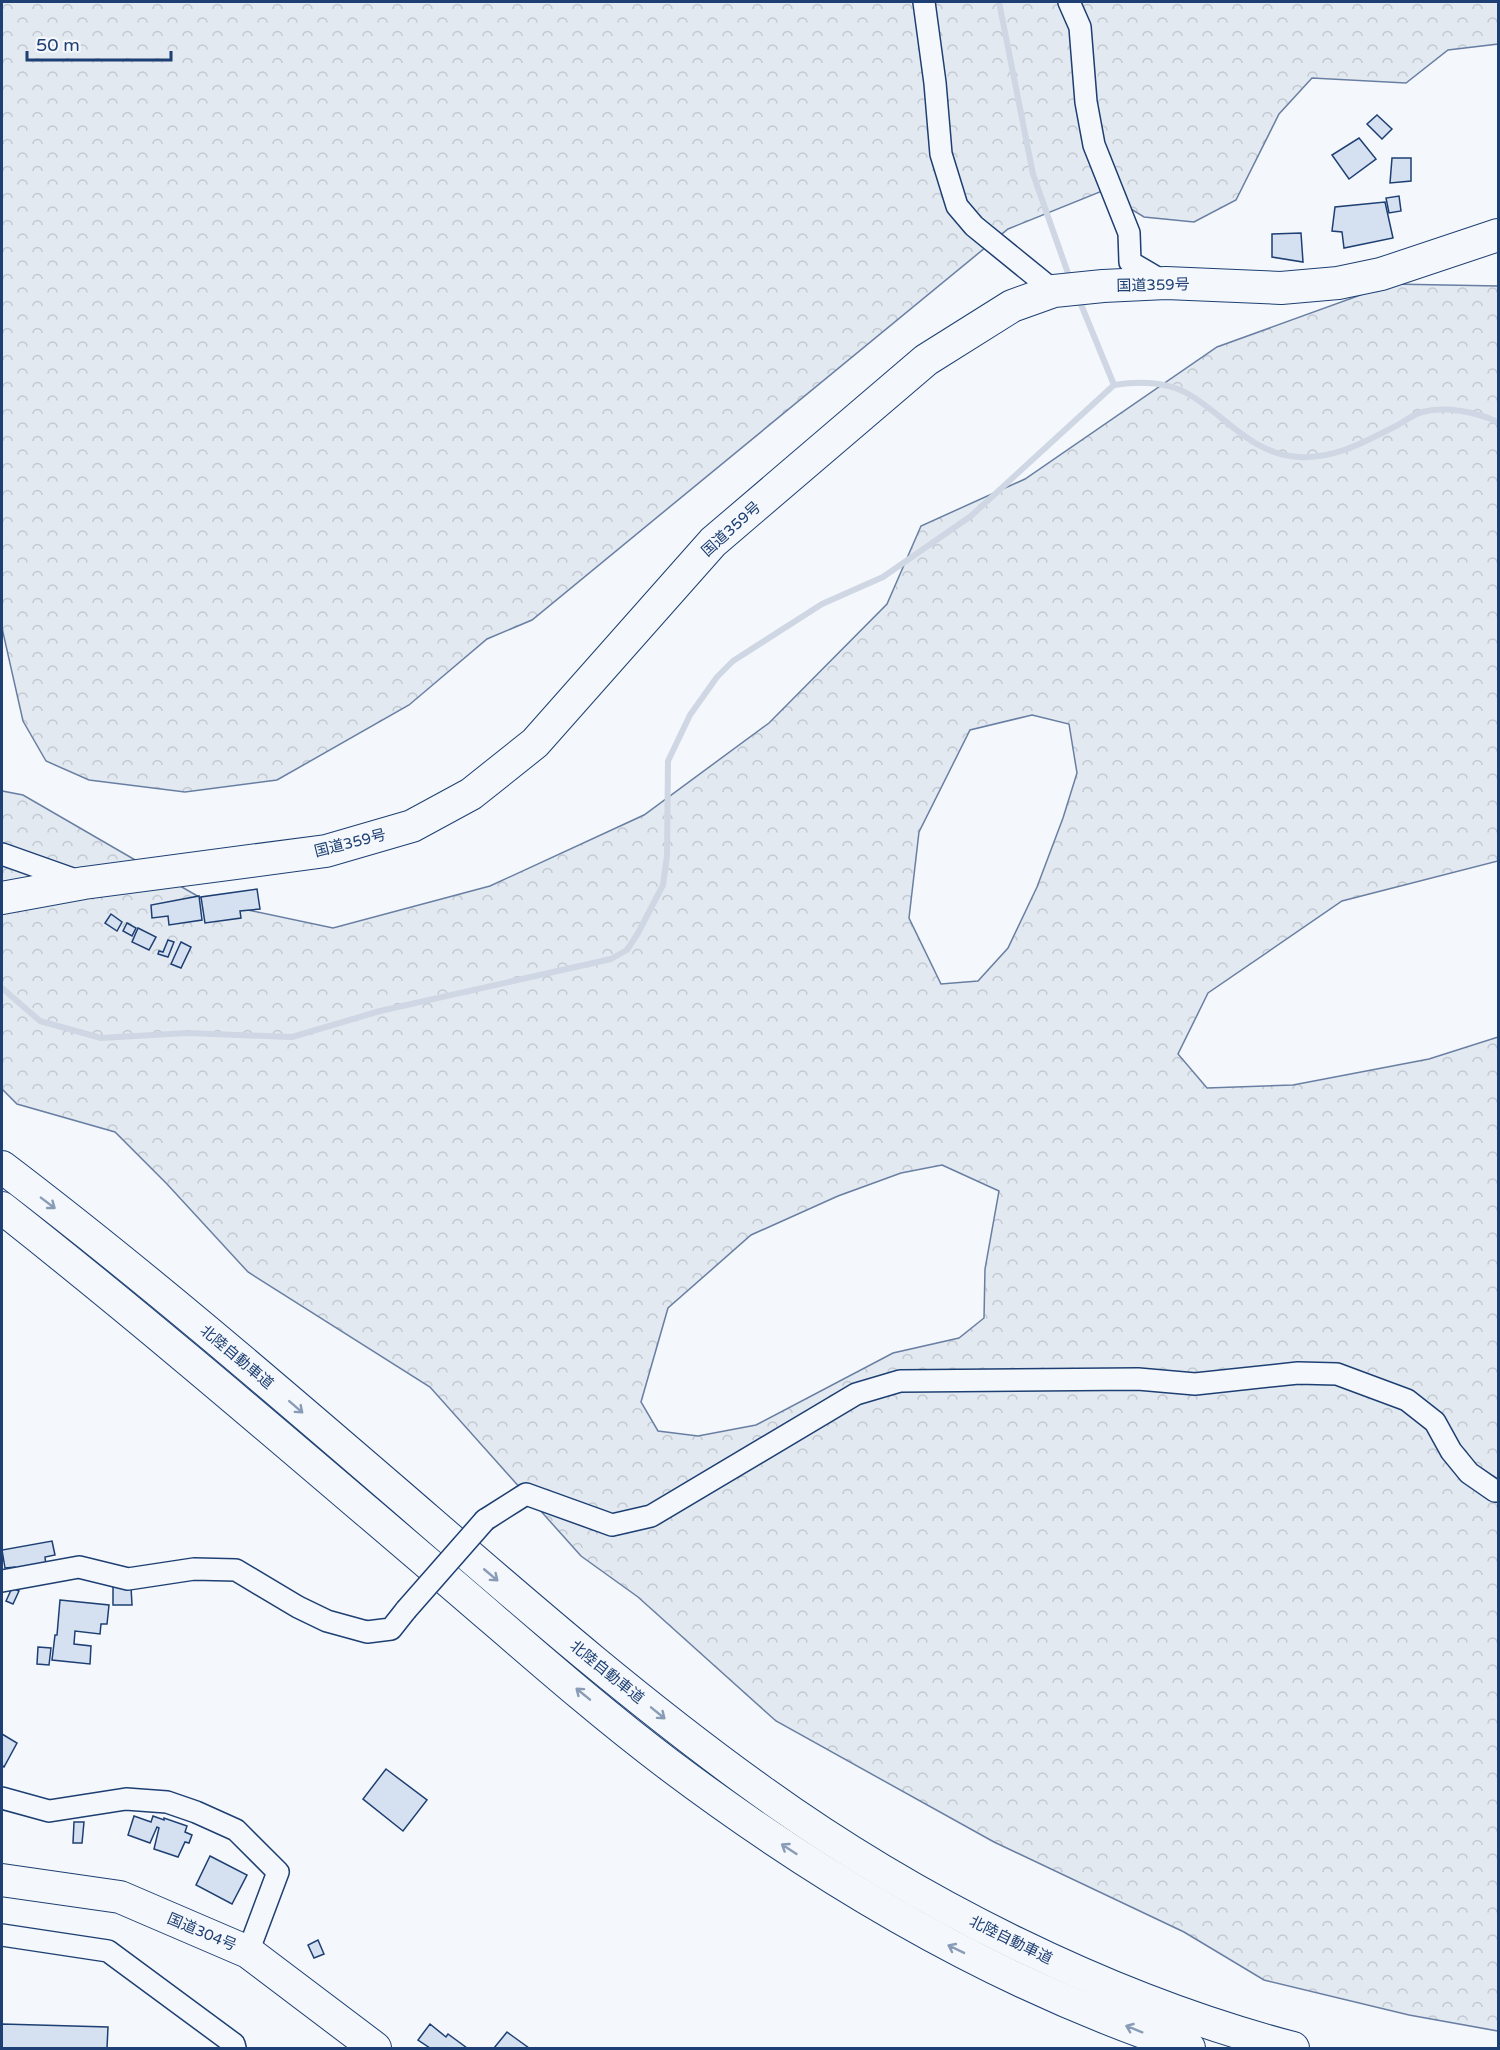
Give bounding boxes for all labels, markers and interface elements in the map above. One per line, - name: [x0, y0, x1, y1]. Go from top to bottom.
- scale bar: [27, 24, 171, 62]
- text: 50 m: [36, 34, 80, 56]
- street label: 国道359号: [1116, 275, 1190, 295]
- street label: 国道359号: [698, 498, 764, 560]
- street label: 国道359号: [312, 825, 388, 861]
- one-way arrow: [40, 1196, 56, 1209]
- street label: 北陸自動車道: [197, 1321, 277, 1393]
- one-way arrow: [288, 1400, 303, 1414]
- one-way arrow: [483, 1568, 498, 1582]
- street label: 北陸自動車道: [566, 1637, 648, 1707]
- one-way arrow: [576, 1687, 591, 1701]
- one-way arrow: [650, 1706, 666, 1719]
- one-way arrow: [781, 1842, 798, 1854]
- street label: 国道304号: [165, 1909, 239, 1955]
- street label: 北陸自動車道: [967, 1912, 1055, 1968]
- one-way arrow: [948, 1942, 966, 1954]
- one-way arrow: [1125, 2023, 1144, 2034]

